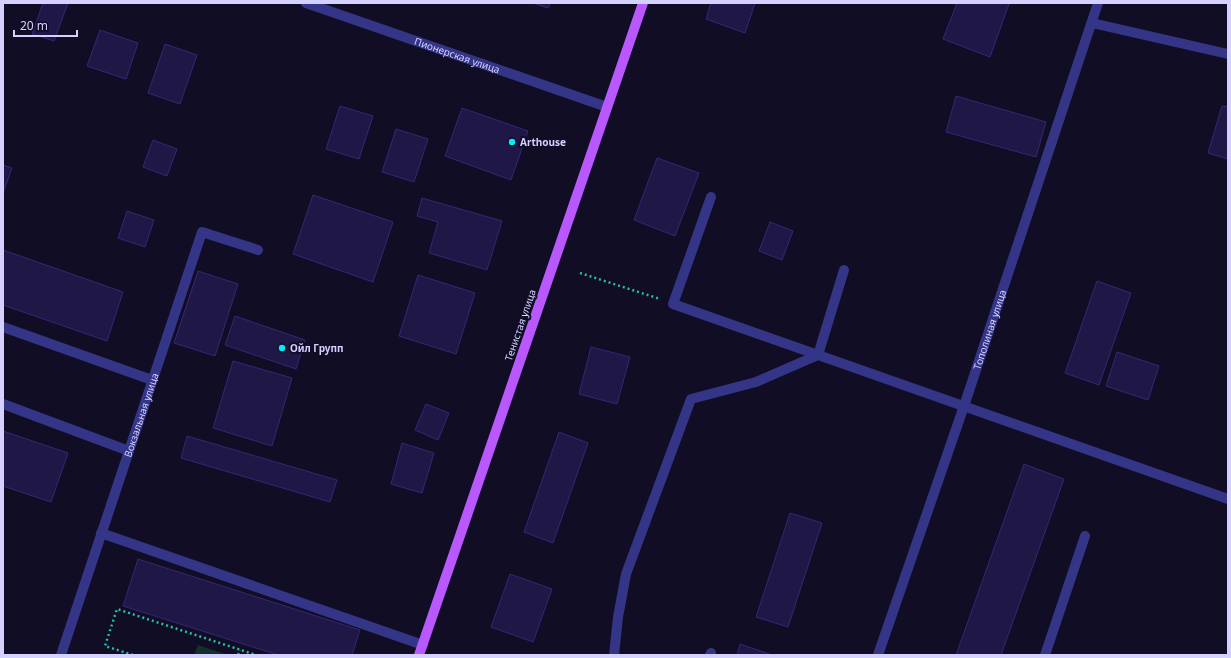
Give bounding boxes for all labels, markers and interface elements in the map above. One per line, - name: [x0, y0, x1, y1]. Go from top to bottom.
- scale bar: [14, 12, 77, 38]
- text: 20 m: [20, 17, 48, 34]
- street label: Пионерская улица: [413, 34, 502, 77]
- place label: Arthouse: [520, 135, 566, 149]
- marker: Arthouse: [507, 137, 517, 147]
- street label: Тенистая улица: [501, 287, 539, 363]
- street label: Тополиная улица: [970, 288, 1009, 371]
- place label: Ойл Групп: [290, 341, 343, 355]
- marker: Ойл Групп: [277, 343, 287, 353]
- street label: Вокзальная улица: [120, 371, 162, 459]

